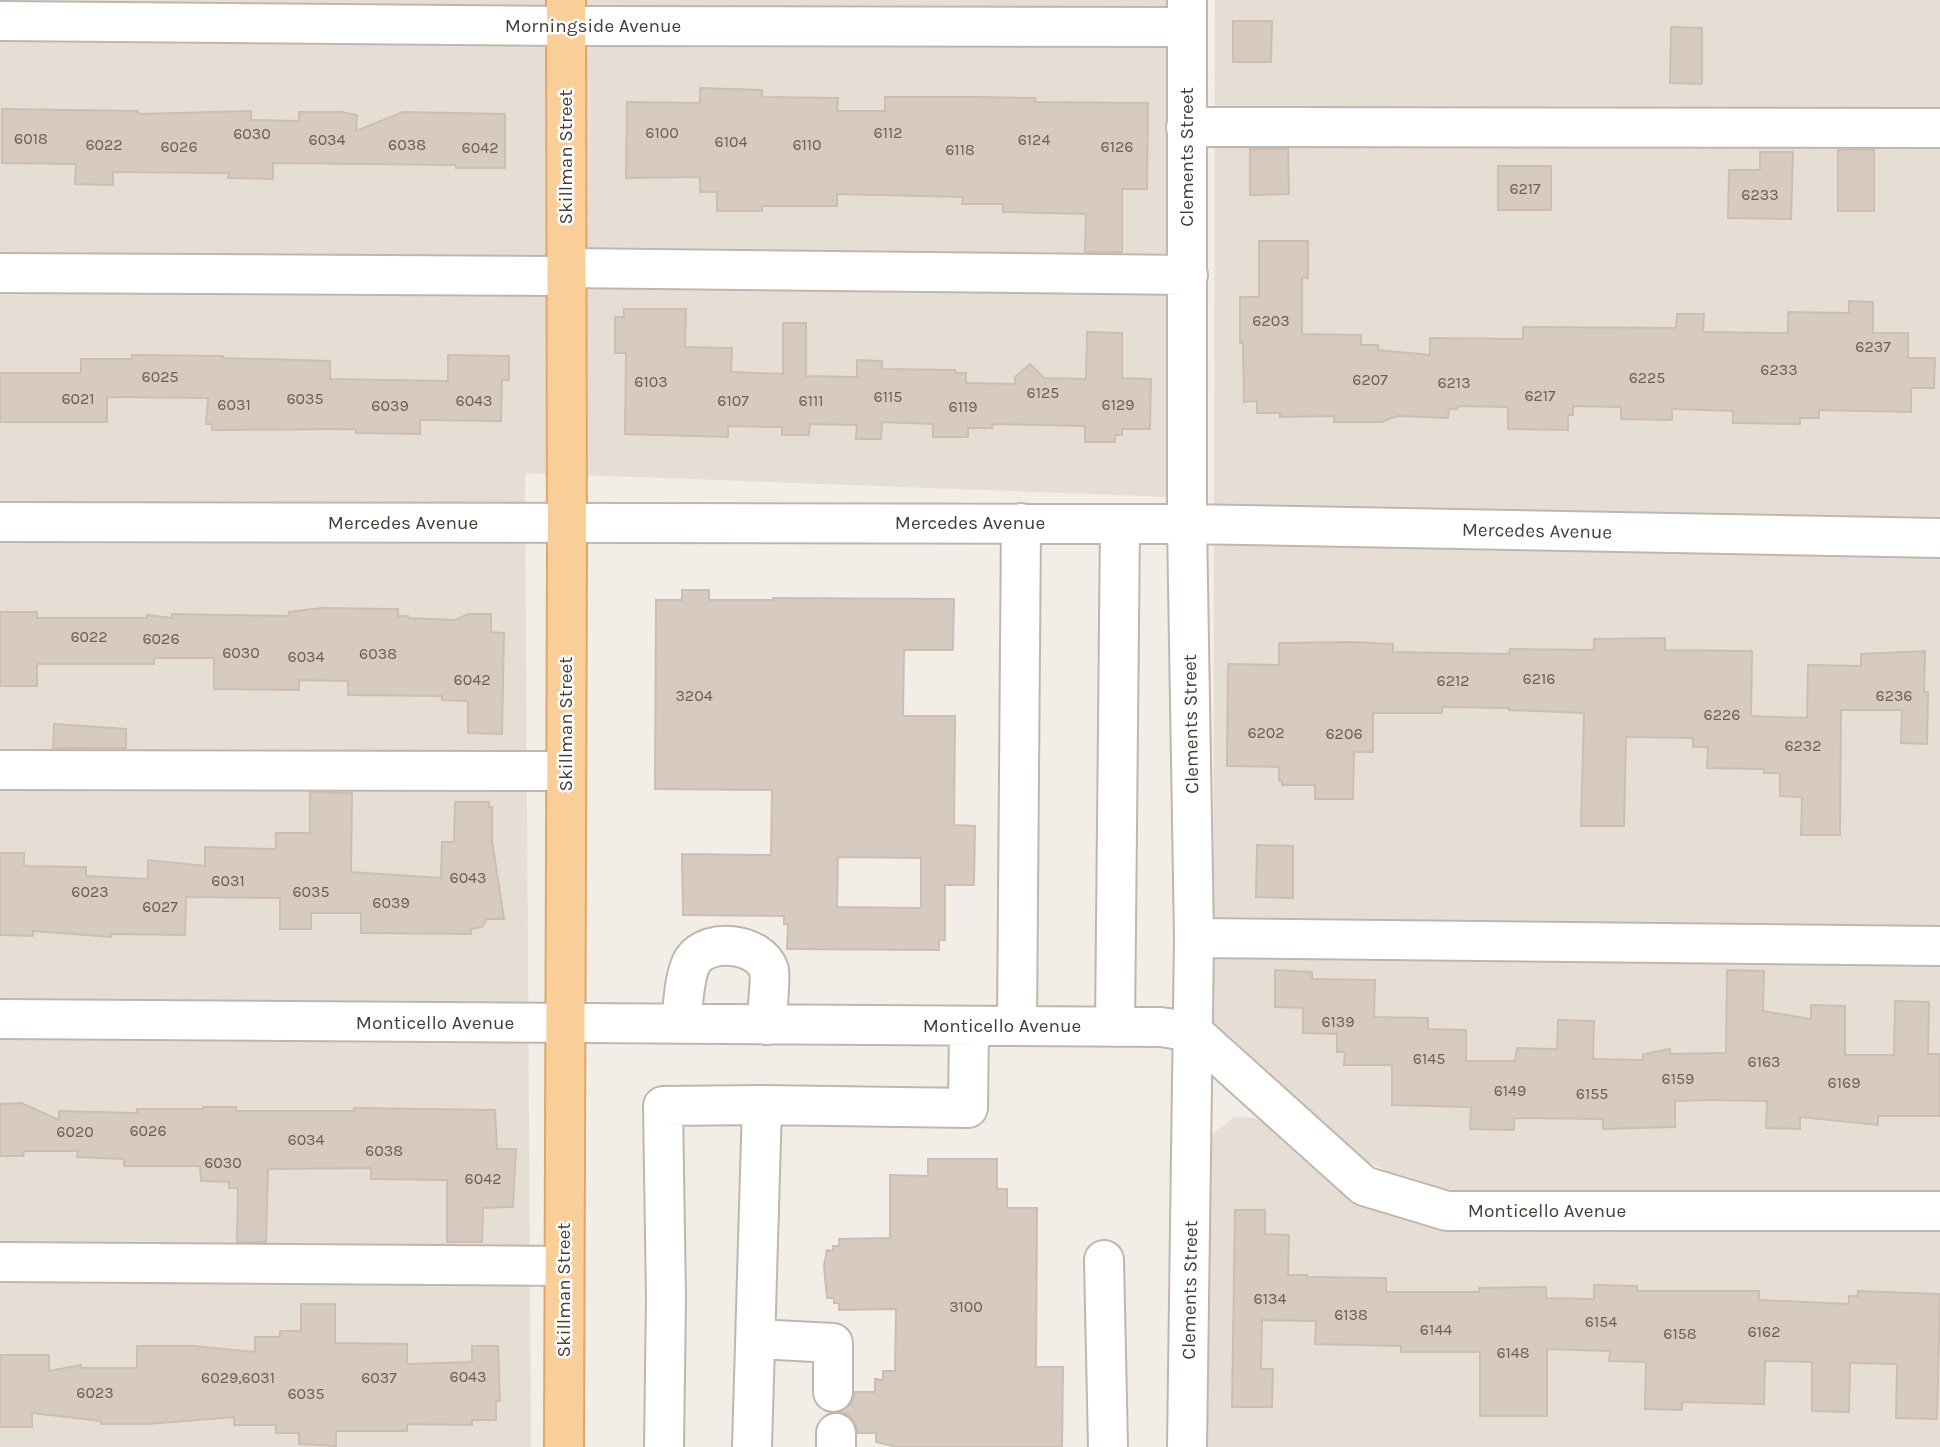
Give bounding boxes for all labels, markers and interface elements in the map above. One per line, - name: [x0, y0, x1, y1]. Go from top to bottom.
- street label: Morningside Avenue: [505, 15, 681, 37]
- street label: Clements Street: [1176, 87, 1198, 227]
- street label: Skillman Street: [555, 90, 577, 224]
- house number: 6100: [645, 123, 679, 142]
- house number: 6112: [873, 123, 903, 142]
- house number: 6030: [233, 124, 271, 143]
- house number: 6018: [14, 129, 48, 148]
- house number: 6034: [308, 130, 346, 149]
- house number: 6124: [1018, 130, 1050, 149]
- house number: 6104: [715, 132, 747, 151]
- house number: 6022: [85, 135, 123, 154]
- house number: 6038: [388, 135, 426, 154]
- house number: 6110: [792, 135, 822, 154]
- house number: 6026: [160, 137, 198, 156]
- house number: 6126: [1101, 137, 1133, 156]
- house number: 6042: [462, 138, 498, 157]
- house number: 6118: [945, 140, 975, 159]
- house number: 6217: [1509, 179, 1541, 198]
- house number: 6233: [1741, 185, 1779, 204]
- house number: 6203: [1252, 311, 1290, 330]
- house number: 6237: [1855, 337, 1891, 356]
- house number: 6233: [1760, 360, 1798, 379]
- house number: 6025: [142, 367, 178, 386]
- house number: 6225: [1629, 368, 1665, 387]
- house number: 6207: [1352, 370, 1388, 389]
- house number: 6103: [634, 372, 668, 391]
- house number: 6213: [1437, 373, 1471, 392]
- house number: 6125: [1027, 383, 1059, 402]
- house number: 6217: [1524, 386, 1556, 405]
- house number: 6115: [874, 387, 902, 406]
- house number: 6021: [61, 389, 95, 408]
- house number: 6035: [286, 389, 324, 408]
- house number: 6043: [455, 391, 493, 410]
- house number: 6107: [717, 391, 749, 410]
- house number: 6111: [798, 391, 824, 410]
- house number: 6031: [217, 395, 251, 414]
- house number: 6129: [1102, 395, 1135, 414]
- house number: 6039: [371, 396, 409, 415]
- house number: 6119: [948, 397, 978, 416]
- street label: Mercedes Avenue: [328, 512, 478, 534]
- street label: Mercedes Avenue: [895, 512, 1045, 534]
- street label: Mercedes Avenue: [1462, 519, 1612, 543]
- house number: 6022: [70, 627, 108, 646]
- house number: 6026: [142, 629, 180, 648]
- house number: 6030: [222, 643, 260, 662]
- house number: 6038: [359, 644, 397, 663]
- house number: 6034: [287, 647, 325, 666]
- street label: Clements Street: [1179, 654, 1203, 794]
- street label: Skillman Street: [555, 657, 577, 791]
- house number: 6216: [1523, 669, 1555, 688]
- house number: 6042: [454, 670, 490, 689]
- house number: 6212: [1437, 671, 1470, 690]
- house number: 3204: [675, 686, 713, 705]
- house number: 6236: [1875, 686, 1913, 705]
- house number: 6226: [1704, 705, 1740, 724]
- house number: 6202: [1247, 723, 1285, 742]
- house number: 6206: [1325, 724, 1363, 743]
- house number: 6232: [1784, 736, 1822, 755]
- house number: 6043: [449, 868, 487, 887]
- house number: 6031: [211, 871, 245, 890]
- house number: 6023: [71, 882, 109, 901]
- house number: 6035: [292, 882, 330, 901]
- house number: 6039: [372, 893, 410, 912]
- house number: 6027: [142, 897, 178, 916]
- street label: Monticello Avenue: [356, 1012, 514, 1034]
- house number: 6139: [1321, 1012, 1355, 1031]
- street label: Monticello Avenue: [923, 1015, 1081, 1037]
- house number: 6145: [1413, 1049, 1445, 1068]
- house number: 6163: [1747, 1052, 1781, 1071]
- house number: 6159: [1662, 1069, 1694, 1088]
- house number: 6169: [1828, 1073, 1860, 1092]
- house number: 6149: [1494, 1081, 1526, 1100]
- house number: 6155: [1576, 1084, 1608, 1103]
- house number: 6026: [129, 1121, 167, 1140]
- house number: 6020: [56, 1122, 94, 1141]
- house number: 6034: [287, 1130, 325, 1149]
- house number: 6038: [365, 1141, 403, 1160]
- house number: 6030: [204, 1153, 242, 1172]
- house number: 6042: [465, 1169, 501, 1188]
- street label: Monticello Avenue: [1468, 1200, 1626, 1222]
- street label: Clements Street: [1178, 1220, 1202, 1360]
- street label: Skillman Street: [553, 1223, 575, 1357]
- house number: 6134: [1254, 1289, 1286, 1308]
- house number: 3100: [949, 1297, 983, 1316]
- house number: 6138: [1334, 1305, 1368, 1324]
- house number: 6154: [1585, 1312, 1617, 1331]
- house number: 6144: [1420, 1320, 1452, 1339]
- house number: 6162: [1748, 1322, 1780, 1341]
- house number: 6158: [1663, 1324, 1697, 1343]
- house number: 6148: [1496, 1343, 1530, 1362]
- house number: 6043: [449, 1367, 487, 1386]
- house number: 6029,6031: [201, 1368, 275, 1387]
- house number: 6037: [361, 1368, 397, 1387]
- house number: 6023: [76, 1383, 114, 1402]
- house number: 6035: [287, 1384, 325, 1403]

